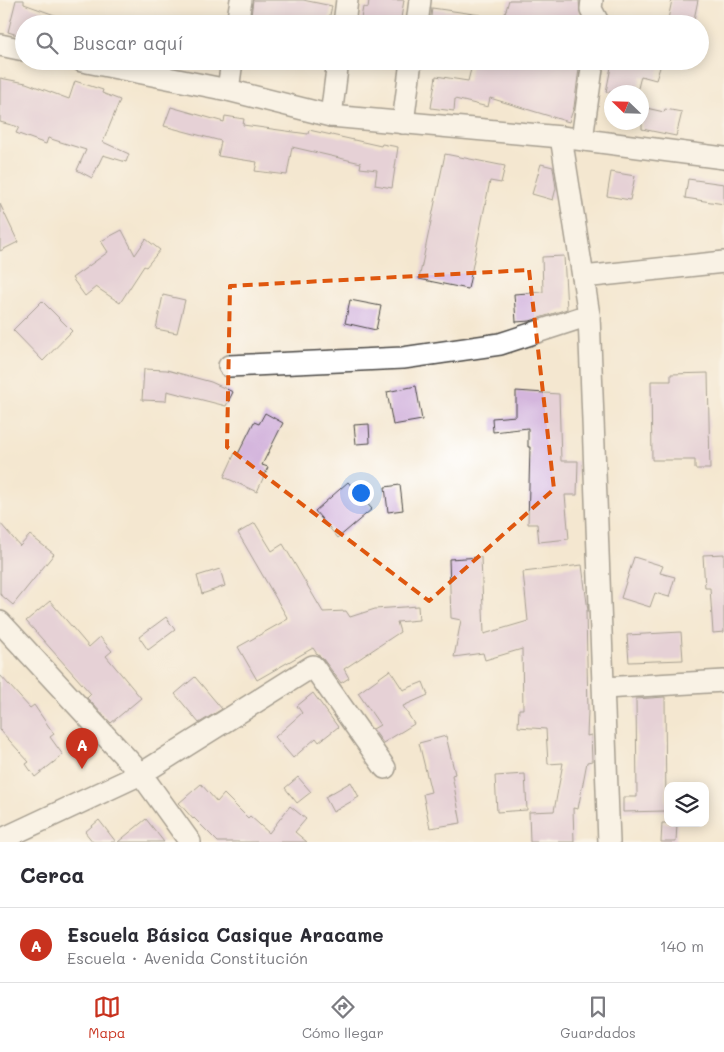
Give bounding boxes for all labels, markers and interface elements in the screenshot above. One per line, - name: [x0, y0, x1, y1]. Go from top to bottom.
- search box: [15, 15, 709, 70]
- icon: search: [33, 29, 61, 57]
- text: Buscar aquí: [73, 30, 183, 55]
- north arrow: [604, 85, 649, 130]
- your location: [348, 480, 374, 506]
- pin: A: [66, 728, 98, 769]
- map controls: [664, 782, 709, 827]
- button: layers: [664, 782, 709, 827]
- text: Cerca: [20, 861, 85, 888]
- text: Escuela Básica Casique Aracame: [67, 922, 384, 947]
- text: A: [30, 935, 42, 956]
- text: 140 m: [660, 935, 704, 956]
- text: Escuela · Avenida Constitución: [67, 947, 308, 968]
- tab: Mapa: [88, 993, 126, 1042]
- tab: Cómo llegar: [302, 993, 384, 1042]
- tab: Guardados: [560, 993, 636, 1042]

